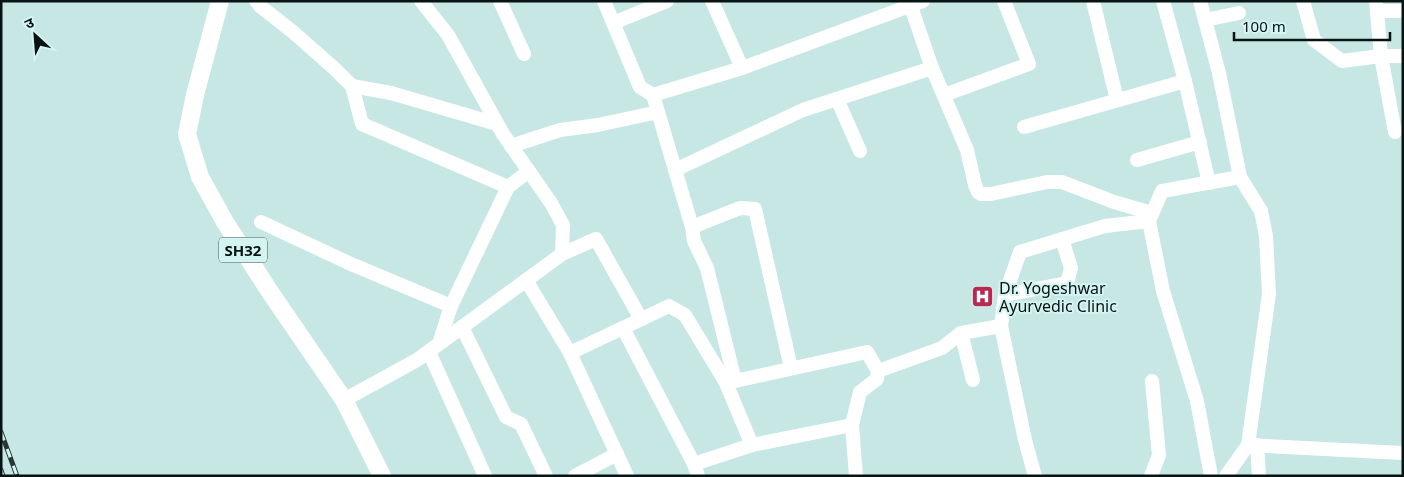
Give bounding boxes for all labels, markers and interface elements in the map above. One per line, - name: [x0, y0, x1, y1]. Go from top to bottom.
- north arrow: [10, 10, 60, 60]
- scale bar: [1234, 10, 1390, 42]
- text: उ: [21, 12, 38, 33]
- text: 100 m: [1242, 16, 1286, 36]
- road number: SH32: [219, 238, 267, 262]
- place label: Dr. Yogeshwar Ayurvedic Clinic: [999, 277, 1117, 317]
- hospital icon: Dr. Yogeshwar Ayurvedic Clinic: [971, 285, 995, 309]

